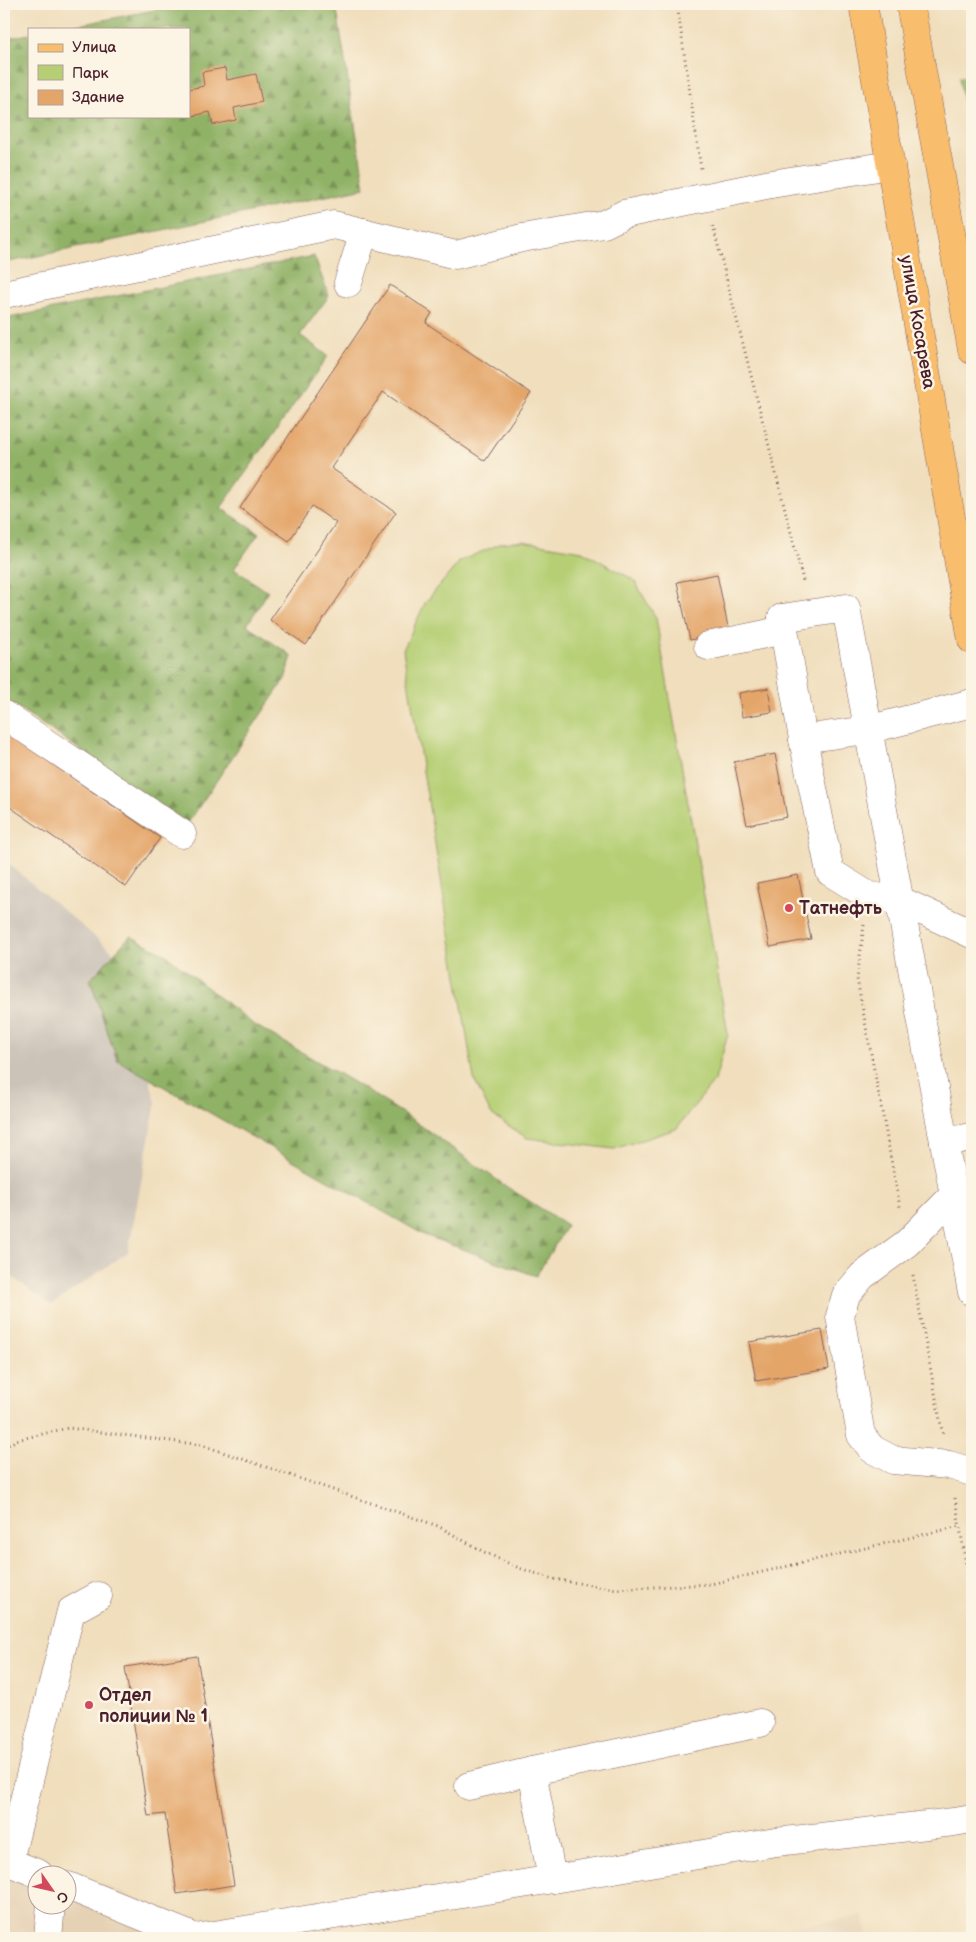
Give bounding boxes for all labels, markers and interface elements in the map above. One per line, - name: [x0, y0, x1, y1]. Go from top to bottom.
- legend: [28, 28, 190, 118]
- text: Улица: [72, 38, 117, 57]
- text: Парк: [72, 64, 109, 83]
- text: Здание: [72, 88, 124, 107]
- street label: улица Косарева: [895, 254, 940, 391]
- place label: Татнефть: [799, 898, 883, 919]
- marker: Татнефть: [783, 902, 795, 914]
- place label: Отдел полиции № 1: [99, 1685, 208, 1727]
- marker: Отдел полиции № 1: [83, 1699, 95, 1711]
- north arrow: [28, 1864, 78, 1914]
- text: С: [52, 1888, 72, 1906]

